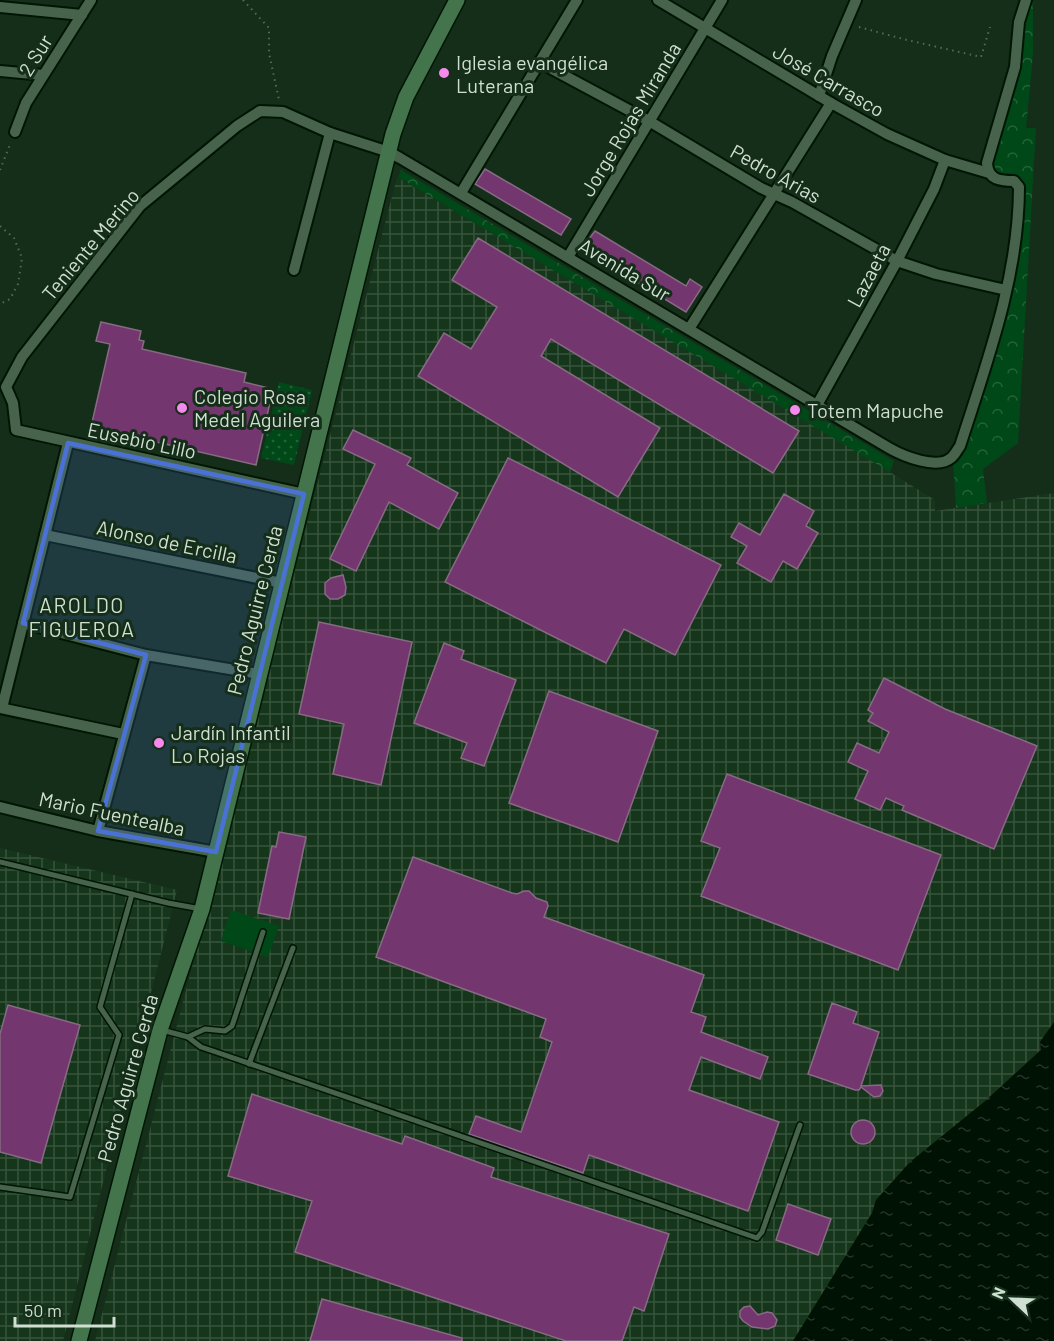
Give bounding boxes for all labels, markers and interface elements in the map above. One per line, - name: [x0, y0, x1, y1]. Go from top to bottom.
- street label: 2 Sur: [13, 30, 57, 80]
- street label: Jorge Rojas Miranda: [575, 38, 685, 200]
- street label: José Carrasco: [769, 38, 889, 122]
- place label: Iglesia evangélica Luterana: [456, 50, 608, 97]
- marker: Iglesia evangélica Luterana: [437, 66, 451, 80]
- street label: Pedro Arias: [727, 138, 825, 208]
- street label: Teniente Merino: [36, 183, 144, 305]
- street label: Avenida Sur: [575, 232, 675, 306]
- street label: Lazaeta: [841, 239, 895, 311]
- place label: Colegio Rosa Medel Aguilera: [194, 384, 320, 431]
- place label: Totem Mapuche: [807, 398, 944, 422]
- marker: Colegio Rosa Medel Aguilera: [175, 401, 189, 415]
- marker: Totem Mapuche: [788, 403, 802, 417]
- street label: Eusebio Lillo: [85, 417, 199, 463]
- street label: Alonso de Ercilla: [95, 514, 239, 568]
- street label: Pedro Aguirre Cerda: [221, 523, 287, 697]
- district label: AROLDO FIGUEROA: [28, 592, 136, 641]
- place label: Jardín Infantil Lo Rojas: [171, 720, 291, 767]
- marker: Jardín Infantil Lo Rojas: [152, 736, 166, 750]
- street label: Mario Fuentealba: [37, 786, 187, 840]
- street label: Pedro Aguirre Cerda: [92, 991, 162, 1165]
- north arrow: [982, 1269, 1042, 1329]
- text: N: [987, 1284, 1009, 1302]
- scale bar: [15, 1290, 114, 1328]
- text: 50 m: [24, 1299, 62, 1321]

